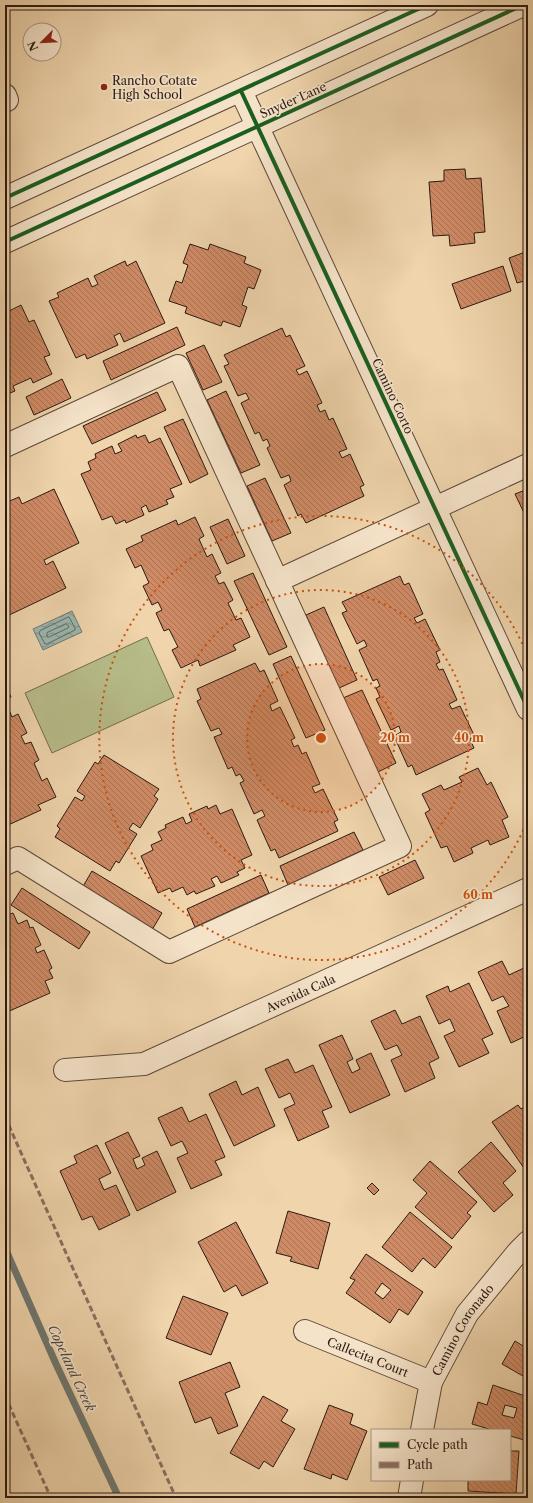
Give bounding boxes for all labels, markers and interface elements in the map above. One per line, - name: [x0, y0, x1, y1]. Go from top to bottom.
- north arrow: [22, 22, 62, 62]
- text: N: [24, 38, 41, 53]
- place label: Rancho Cotate High School: [112, 73, 197, 102]
- street label: Snyder Lane: [257, 79, 329, 121]
- marker: Rancho Cotate High School: [99, 82, 109, 92]
- street label: Camino Corto: [369, 356, 417, 436]
- text: 20 m: [380, 730, 410, 745]
- text: 40 m: [454, 730, 484, 745]
- centre of rings: [314, 731, 328, 745]
- text: 60 m: [463, 887, 493, 902]
- street label: Avenida Cala: [262, 970, 338, 1015]
- street label: Camino Coronado: [428, 1281, 496, 1378]
- water label: Copeland Creek: [45, 1322, 99, 1414]
- street label: Callecita Court: [325, 1333, 412, 1380]
- legend: [371, 1429, 511, 1481]
- text: Cycle path: [407, 1437, 468, 1452]
- text: Path: [407, 1457, 433, 1472]

